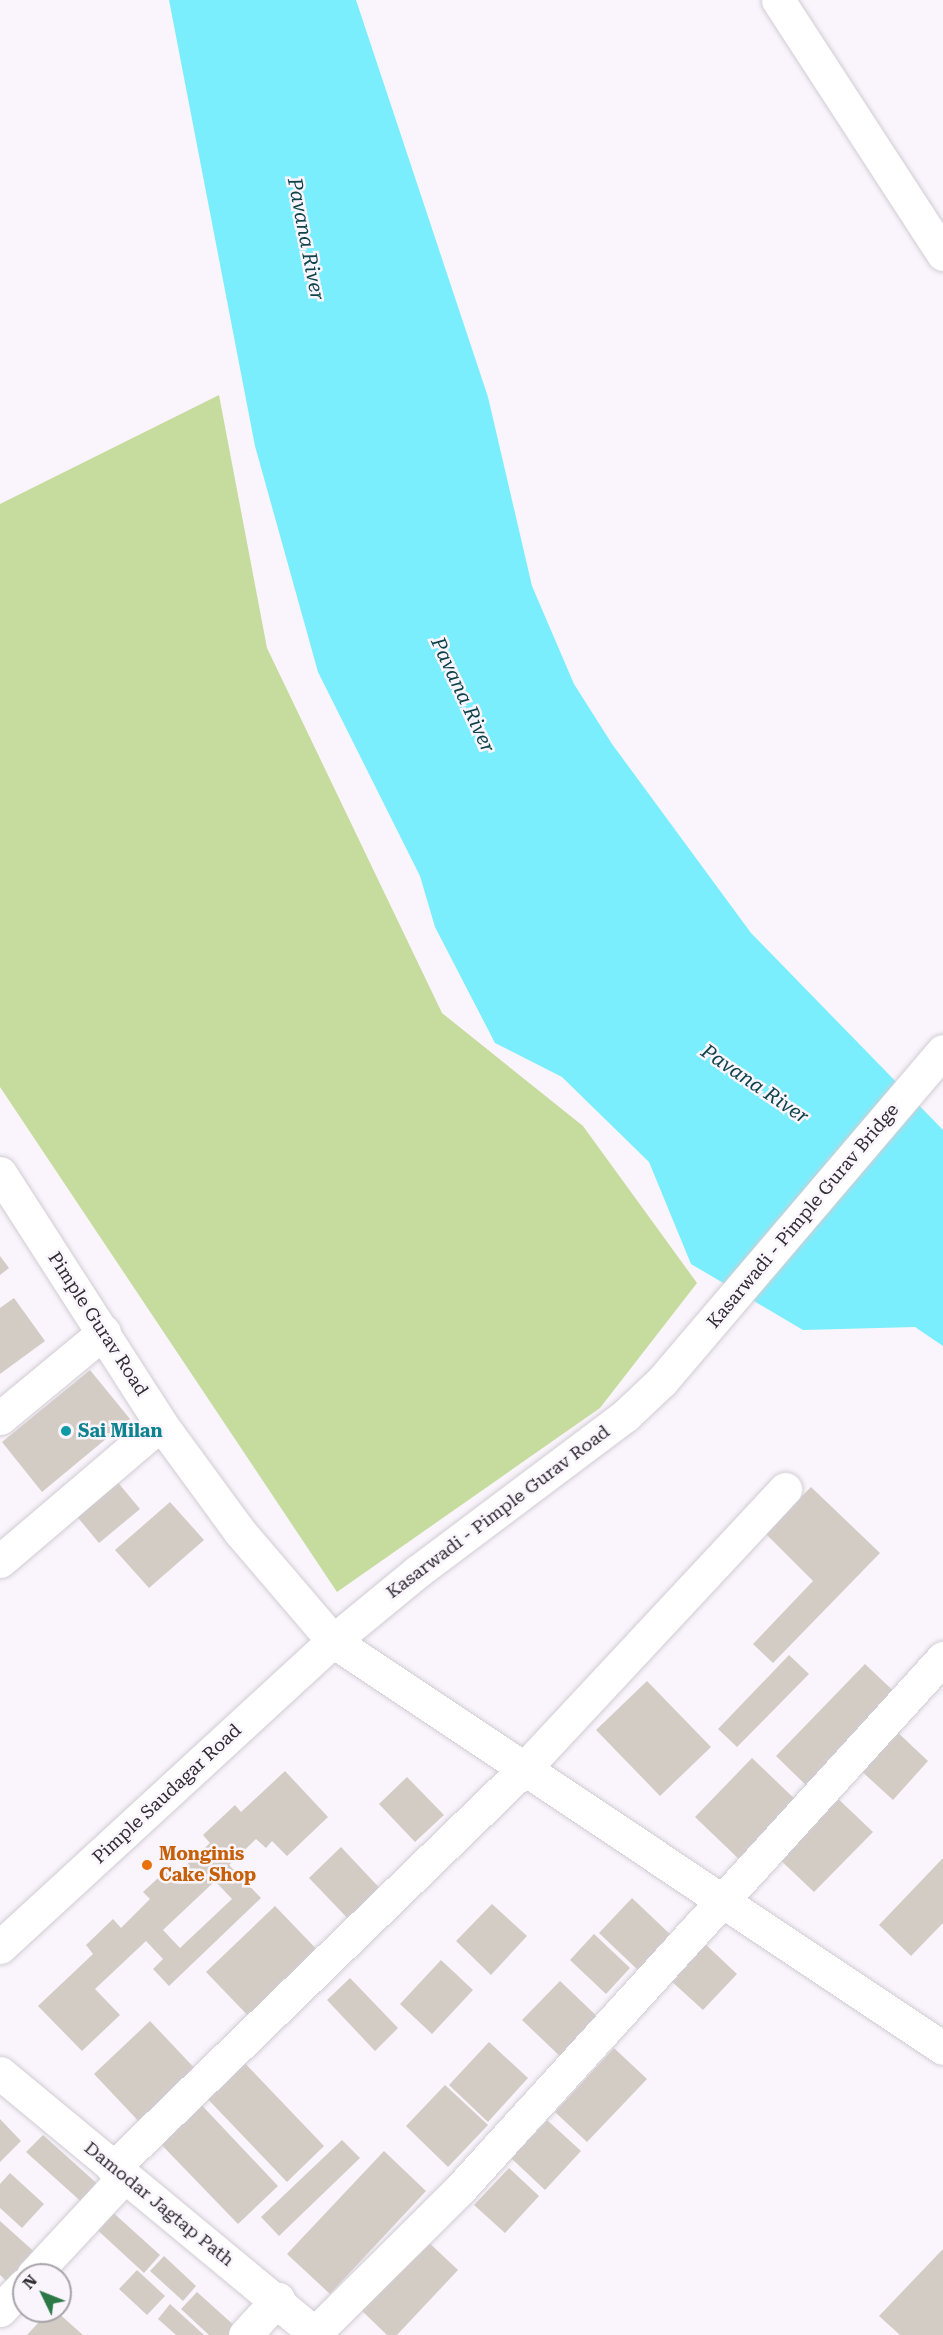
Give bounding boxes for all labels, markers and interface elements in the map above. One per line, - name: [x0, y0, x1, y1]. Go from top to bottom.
- water label: Pavana River: [282, 176, 330, 302]
- water label: Pavana River: [426, 634, 500, 756]
- water label: Pavana River: [697, 1039, 813, 1129]
- street label: Kasarwadi - Pimple Gurav Bridge: [703, 1099, 903, 1333]
- street label: Pimple Gurav Road: [43, 1248, 153, 1400]
- place label: Sai Milan: [78, 1420, 162, 1442]
- street label: Kasarwadi - Pimple Gurav Road: [382, 1421, 614, 1603]
- marker: Sai Milan: [59, 1424, 73, 1438]
- street label: Pimple Saudagar Road: [88, 1720, 246, 1868]
- place label: Monginis Cake Shop: [159, 1844, 256, 1886]
- marker: Monginis Cake Shop: [140, 1858, 154, 1872]
- street label: Damodar Jagtap Path: [80, 2137, 238, 2271]
- north arrow: [12, 2263, 72, 2323]
- text: N: [19, 2271, 41, 2293]

